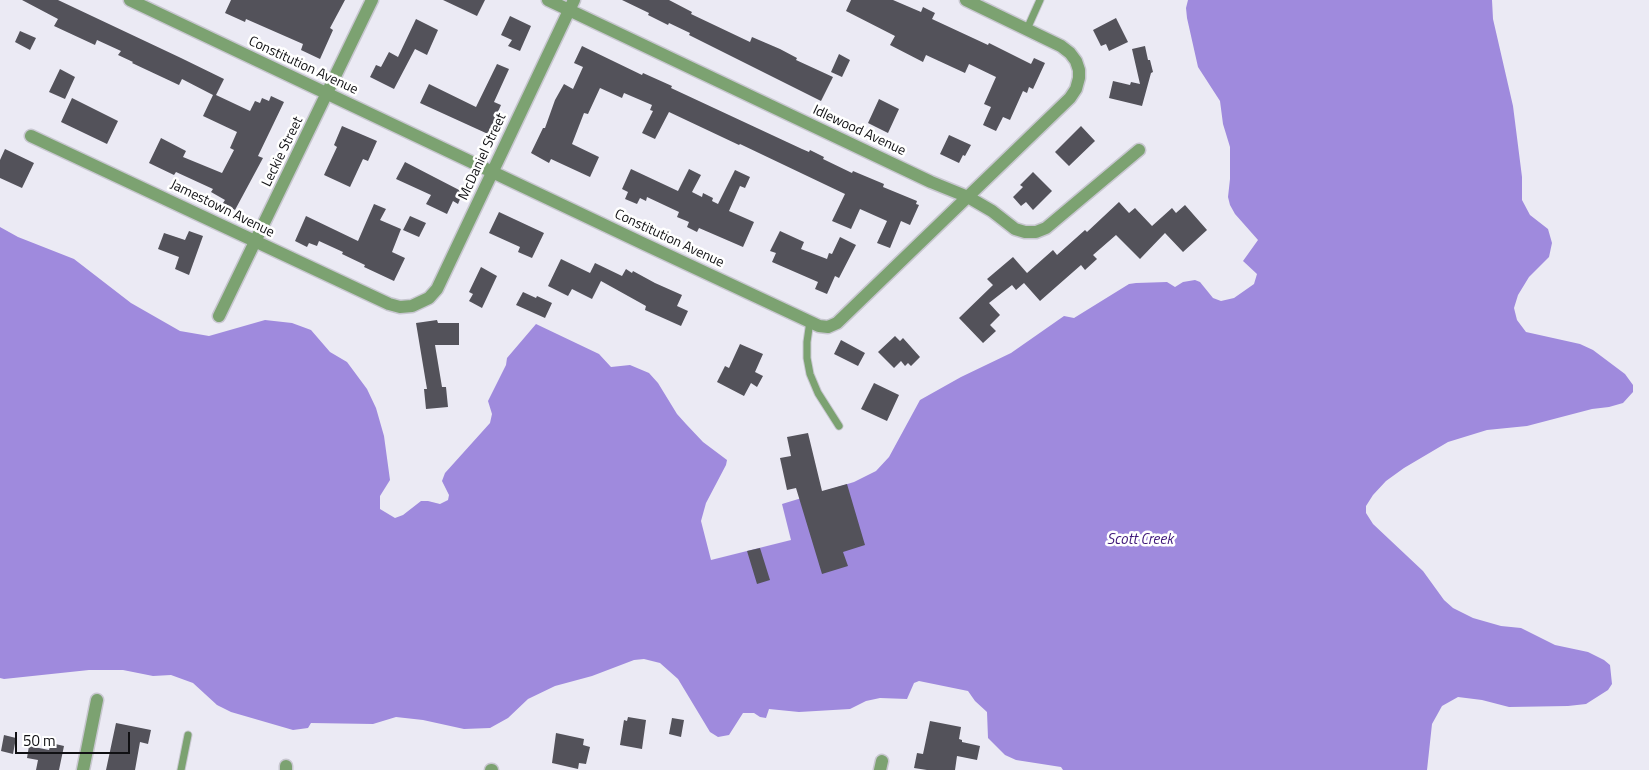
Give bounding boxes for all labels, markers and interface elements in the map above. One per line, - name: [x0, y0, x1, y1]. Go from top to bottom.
- street label: Constitution Avenue: [246, 33, 360, 99]
- street label: Idlewood Avenue: [810, 102, 908, 160]
- street label: McDaniel Street: [456, 111, 510, 203]
- street label: Leckie Street: [259, 114, 307, 190]
- street label: Jamestown Avenue: [167, 177, 277, 241]
- street label: Constitution Avenue: [612, 206, 726, 272]
- water label: Scott Creek: [1107, 531, 1173, 549]
- scale bar: [18, 722, 132, 754]
- text: 50 m: [23, 729, 56, 752]

